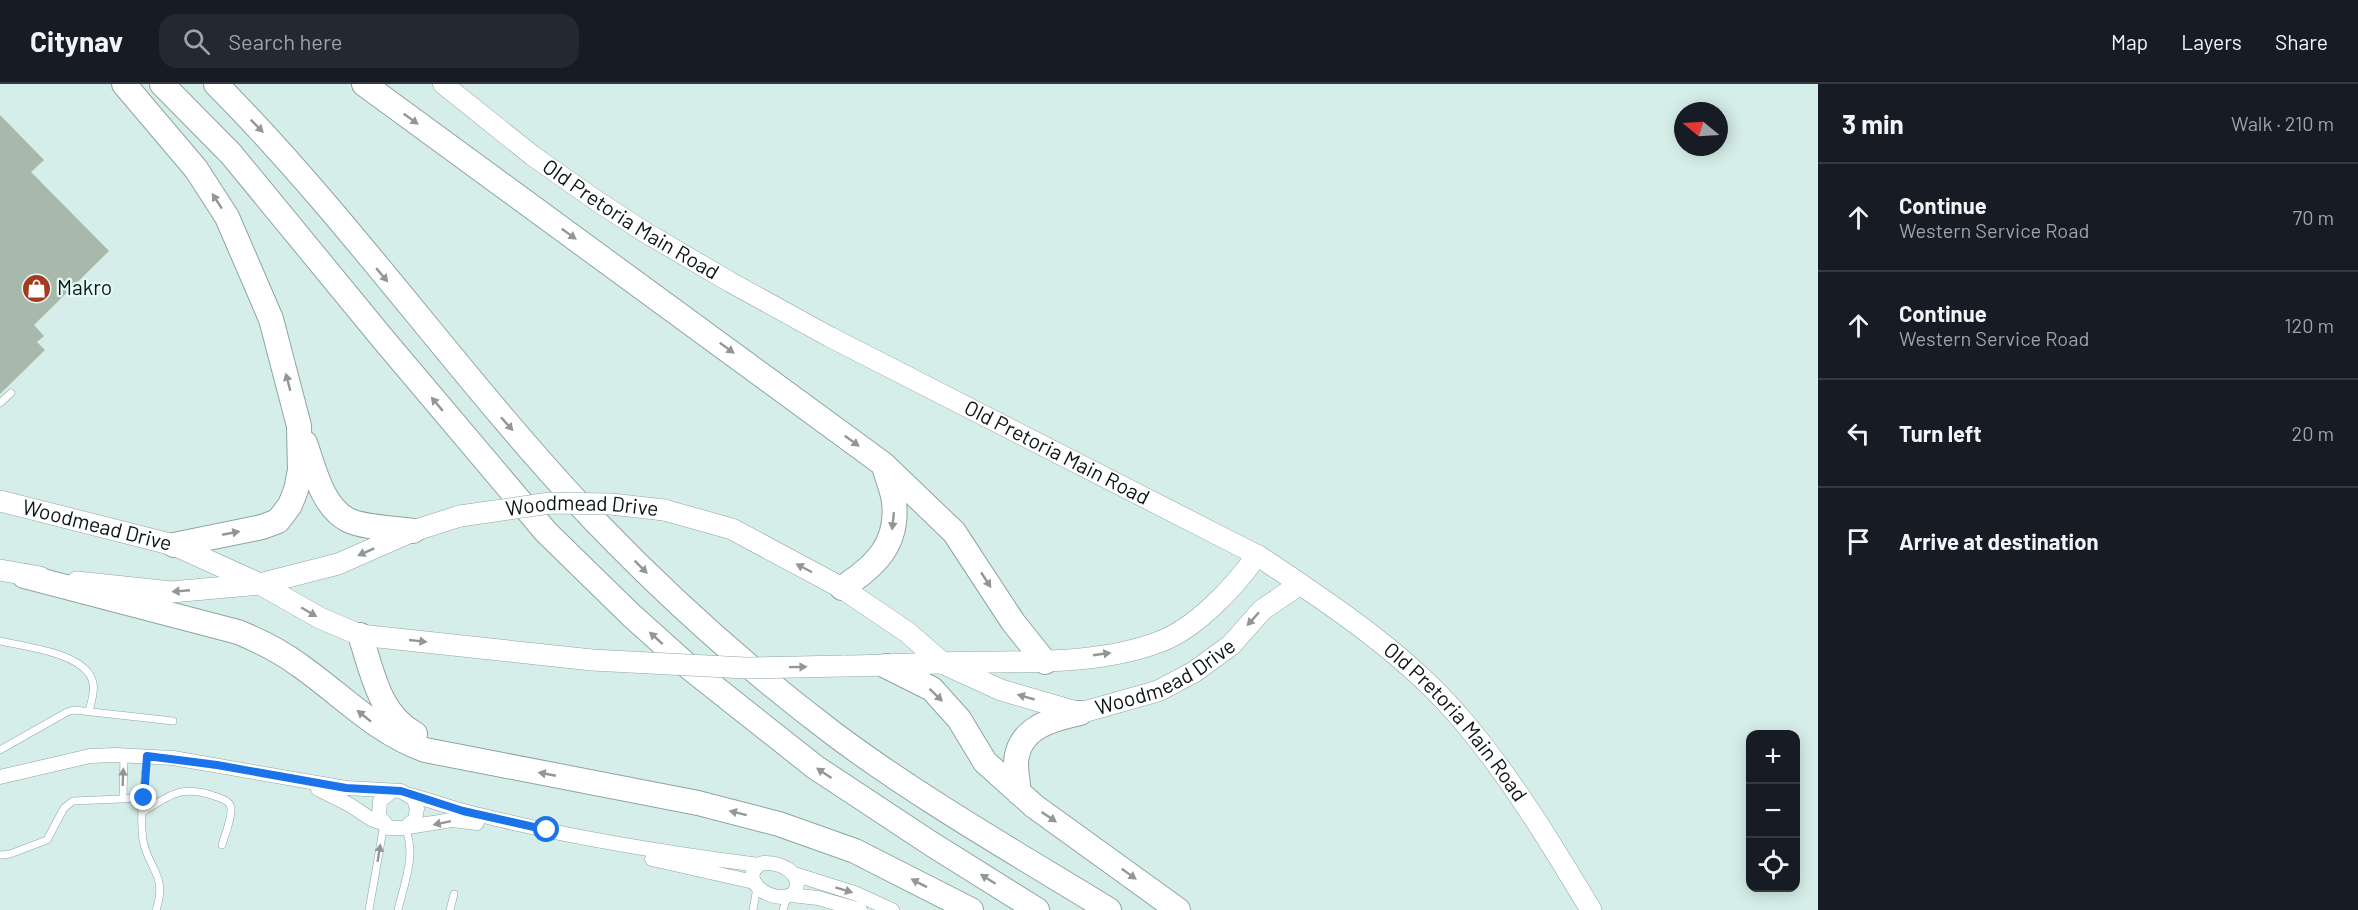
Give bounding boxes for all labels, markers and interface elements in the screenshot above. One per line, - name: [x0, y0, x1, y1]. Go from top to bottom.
- search box: [159, 14, 579, 68]
- text: Citynav: [30, 24, 123, 58]
- icon: search: [180, 25, 213, 58]
- text: Search here: [228, 28, 343, 54]
- text: Map: [2111, 29, 2148, 54]
- text: Layers: [2181, 29, 2242, 54]
- text: Share: [2275, 29, 2328, 54]
- north arrow: [1674, 102, 1728, 156]
- text: 3 min: [1842, 108, 1904, 139]
- text: Walk · 210 m: [2231, 111, 2334, 135]
- one-way arrow: [404, 112, 419, 124]
- one-way arrow: [249, 118, 263, 132]
- street label: Old Pretoria Main Road: [539, 153, 724, 284]
- text: Continue: [1899, 192, 1987, 218]
- one-way arrow: [212, 193, 223, 209]
- icon: ahead: [1842, 201, 1875, 234]
- text: 70 m: [2293, 205, 2334, 229]
- text: Western Service Road: [1899, 218, 2089, 242]
- one-way arrow: [560, 228, 576, 240]
- one-way arrow: [376, 267, 389, 283]
- shop icon: Makro: [20, 272, 52, 304]
- place label: Makro: [57, 274, 112, 299]
- text: Continue: [1899, 300, 1987, 326]
- icon: ahead: [1842, 309, 1875, 342]
- text: 120 m: [2284, 313, 2334, 337]
- text: Western Service Road: [1899, 326, 2089, 350]
- one-way arrow: [718, 342, 734, 354]
- one-way arrow: [282, 373, 292, 391]
- street label: Old Pretoria Main Road: [961, 394, 1154, 509]
- one-way arrow: [430, 396, 443, 412]
- one-way arrow: [500, 417, 514, 432]
- icon: left: [1842, 417, 1875, 450]
- text: Turn left: [1899, 420, 1982, 446]
- text: 20 m: [2291, 421, 2334, 445]
- one-way arrow: [843, 435, 859, 447]
- street label: Woodmead Drive: [504, 489, 660, 520]
- street label: Woodmead Drive: [20, 493, 175, 555]
- one-way arrow: [889, 511, 898, 530]
- icon: arrive: [1842, 525, 1875, 558]
- one-way arrow: [222, 528, 241, 537]
- text: Arrive at destination: [1899, 528, 2098, 554]
- one-way arrow: [357, 547, 374, 556]
- one-way arrow: [633, 559, 647, 573]
- one-way arrow: [795, 563, 812, 573]
- one-way arrow: [980, 572, 991, 588]
- one-way arrow: [172, 586, 191, 596]
- one-way arrow: [301, 607, 318, 617]
- one-way arrow: [1247, 612, 1261, 626]
- one-way arrow: [649, 632, 664, 645]
- street label: Woodmead Drive: [1092, 632, 1239, 719]
- street label: Old Pretoria Main Road: [1379, 636, 1533, 805]
- one-way arrow: [409, 637, 428, 646]
- one-way arrow: [1093, 650, 1112, 659]
- one-way arrow: [788, 662, 807, 672]
- one-way arrow: [929, 688, 944, 702]
- one-way arrow: [1017, 692, 1035, 702]
- one-way arrow: [356, 710, 372, 723]
- map controls: [1746, 730, 1800, 892]
- button: +: [1746, 730, 1800, 784]
- one-way arrow: [118, 767, 128, 786]
- one-way arrow: [816, 768, 832, 779]
- one-way arrow: [538, 769, 557, 778]
- route end: [130, 784, 156, 810]
- button: −: [1746, 784, 1800, 838]
- one-way arrow: [729, 808, 747, 818]
- one-way arrow: [1041, 811, 1057, 823]
- route start: [533, 816, 559, 842]
- one-way arrow: [433, 818, 452, 828]
- button: locate: [1746, 838, 1800, 892]
- one-way arrow: [374, 843, 383, 862]
- one-way arrow: [1120, 868, 1136, 880]
- one-way arrow: [980, 874, 996, 885]
- one-way arrow: [911, 879, 928, 888]
- one-way arrow: [835, 886, 853, 895]

